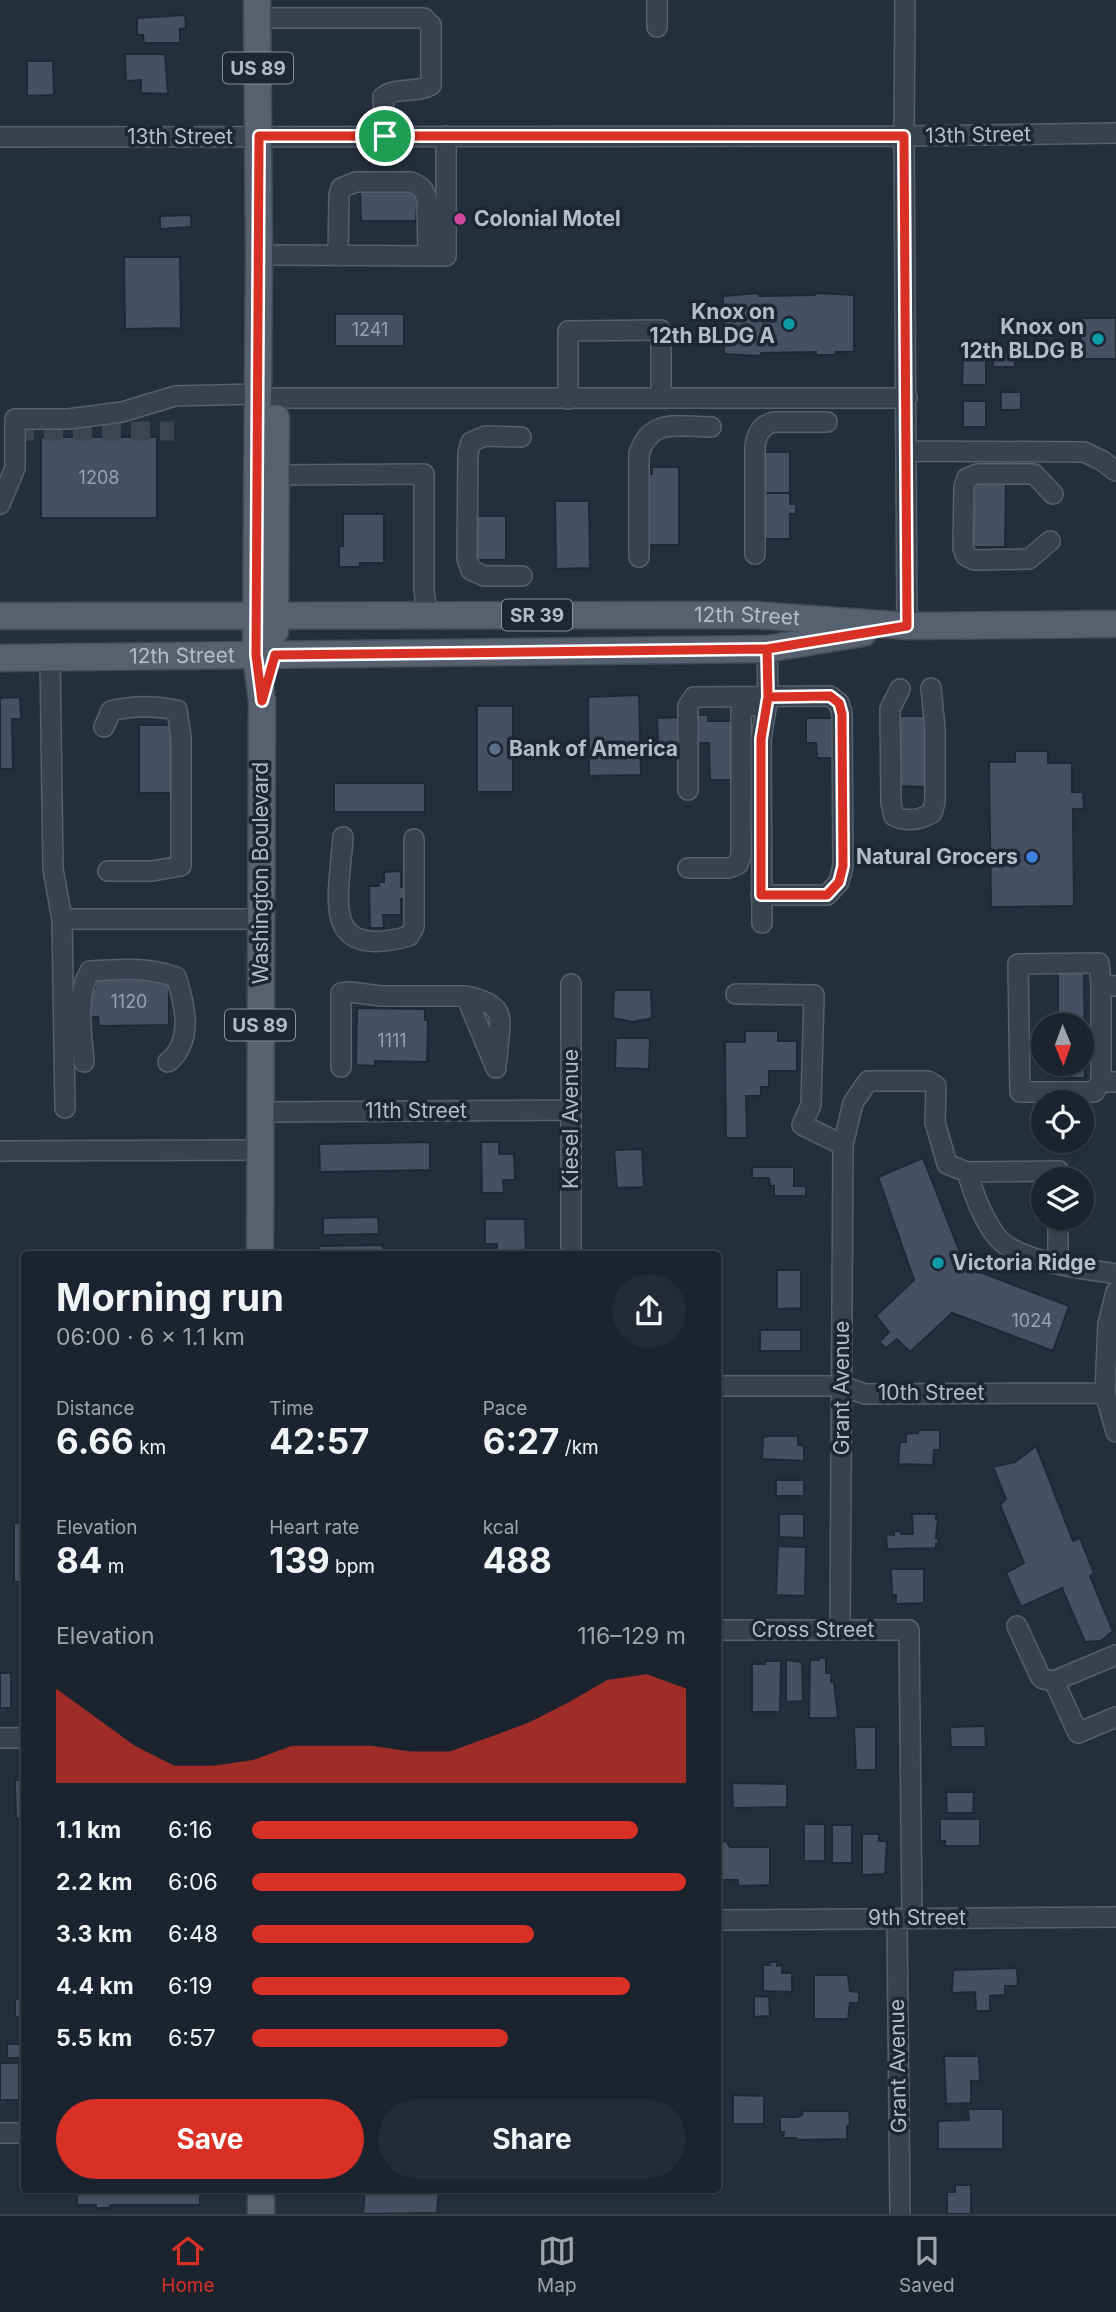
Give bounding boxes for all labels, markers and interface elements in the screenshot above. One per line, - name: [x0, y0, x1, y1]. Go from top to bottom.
- road number: US 89: [223, 52, 293, 83]
- pin: [355, 106, 415, 166]
- icon: arrive: [366, 117, 404, 155]
- street label: 13th Street: [925, 121, 1031, 148]
- street label: 13th Street: [127, 124, 233, 149]
- place label: Colonial Motel: [474, 206, 621, 231]
- marker: Colonial Motel: [452, 211, 468, 227]
- place label: Knox on 12th BLDG A: [650, 299, 775, 348]
- place label: Knox on 12th BLDG B: [960, 314, 1084, 363]
- marker: Knox on 12th BLDG A: [781, 316, 797, 332]
- house number: 1241: [352, 319, 388, 340]
- marker: Knox on 12th BLDG B: [1090, 331, 1106, 347]
- house number: 1208: [79, 467, 119, 488]
- road number: SR 39: [502, 600, 572, 630]
- street label: 12th Street: [694, 602, 801, 630]
- street label: 12th Street: [129, 642, 235, 668]
- place label: Bank of America: [509, 736, 678, 761]
- marker: Bank of America: [487, 741, 503, 757]
- street label: Washington Boulevard: [248, 762, 273, 984]
- place label: Natural Grocers: [856, 844, 1018, 869]
- marker: Natural Grocers: [1024, 849, 1040, 865]
- house number: 1120: [111, 991, 147, 1012]
- road number: US 89: [225, 1009, 295, 1040]
- north arrow: [1031, 1013, 1094, 1076]
- map controls: [1031, 1013, 1094, 1230]
- house number: 1111: [377, 1030, 407, 1051]
- street label: Kiesel Avenue: [558, 1049, 583, 1189]
- button: locate: [1031, 1090, 1094, 1153]
- street label: 11th Street: [365, 1098, 467, 1123]
- button: layers: [1031, 1167, 1094, 1230]
- place label: Victoria Ridge: [952, 1250, 1096, 1275]
- marker: Victoria Ridge: [930, 1255, 946, 1271]
- text: Morning run: [56, 1274, 284, 1320]
- button: share: [612, 1274, 686, 1348]
- house number: 1024: [1011, 1310, 1053, 1331]
- street label: Grant Avenue: [829, 1321, 854, 1455]
- text: 06:00 · 6 × 1.1 km: [56, 1323, 245, 1351]
- street label: 10th Street: [878, 1380, 984, 1405]
- text: Distance: [56, 1397, 134, 1420]
- text: Time: [269, 1397, 314, 1420]
- text: Pace: [483, 1397, 527, 1420]
- text: 6.66: [56, 1420, 134, 1462]
- text: 42:57: [269, 1420, 369, 1462]
- text: 6:27: [483, 1420, 559, 1462]
- text: km: [134, 1436, 166, 1459]
- text: /km: [559, 1436, 599, 1459]
- text: Elevation: [56, 1516, 137, 1539]
- text: Heart rate: [269, 1516, 359, 1539]
- text: kcal: [483, 1516, 519, 1539]
- text: 84: [56, 1539, 102, 1581]
- text: 139: [269, 1539, 330, 1581]
- text: 488: [483, 1539, 552, 1581]
- text: m: [102, 1555, 124, 1578]
- text: bpm: [330, 1555, 375, 1578]
- street label: Cross Street: [752, 1617, 875, 1642]
- text: Elevation: [56, 1622, 155, 1650]
- text: 116–129 m: [577, 1622, 686, 1650]
- text: 1.1 km: [56, 1816, 121, 1844]
- text: 6:16: [168, 1816, 213, 1844]
- text: 2.2 km: [56, 1868, 132, 1896]
- text: 6:06: [168, 1868, 218, 1896]
- street label: 9th Street: [868, 1905, 966, 1930]
- text: 3.3 km: [56, 1920, 132, 1948]
- text: 6:48: [168, 1920, 218, 1948]
- text: 4.4 km: [56, 1972, 134, 2000]
- text: 6:19: [168, 1972, 213, 2000]
- street label: Grant Avenue: [884, 1999, 911, 2133]
- text: 5.5 km: [56, 2024, 132, 2052]
- text: 6:57: [168, 2024, 216, 2052]
- button: Save: [56, 2099, 364, 2179]
- button: Share: [378, 2099, 686, 2179]
- tab: Home: [161, 2232, 215, 2297]
- tab: Map: [537, 2232, 577, 2297]
- tab: Saved: [899, 2232, 955, 2297]

